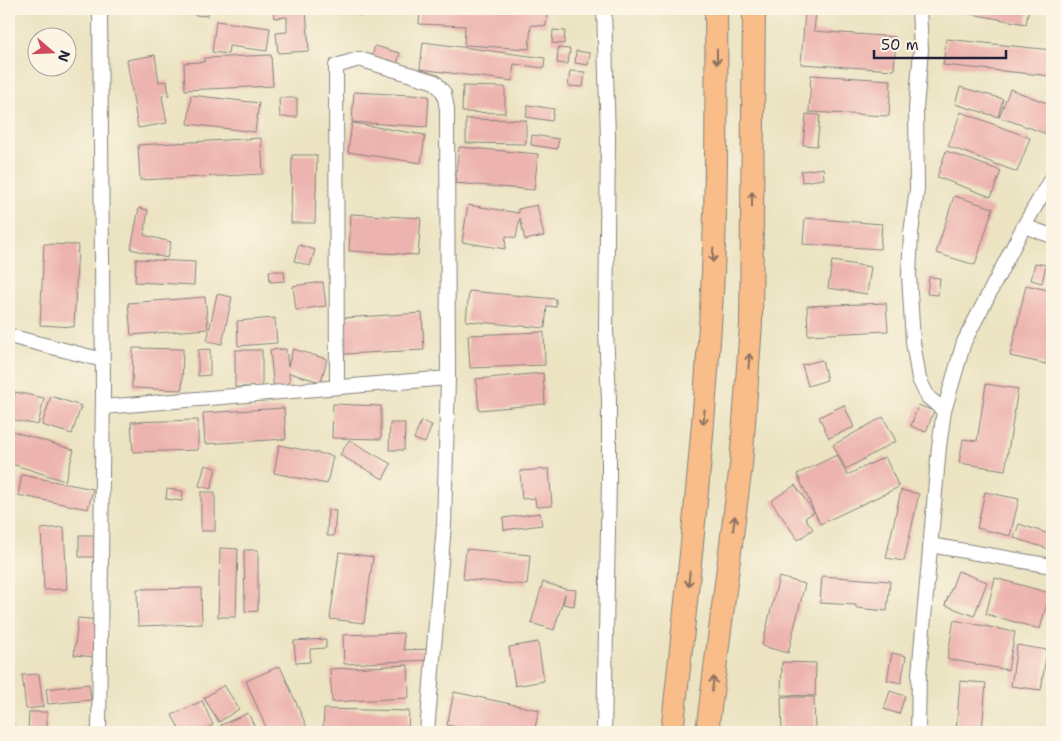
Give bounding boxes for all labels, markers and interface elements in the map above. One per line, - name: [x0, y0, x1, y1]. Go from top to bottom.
- north arrow: [28, 28, 78, 78]
- scale bar: [874, 28, 1006, 60]
- text: 50 m: [881, 35, 919, 55]
- text: N: [54, 48, 75, 64]
- one-way arrow: [712, 49, 721, 65]
- one-way arrow: [747, 191, 757, 207]
- one-way arrow: [709, 247, 718, 263]
- one-way arrow: [744, 353, 753, 369]
- one-way arrow: [699, 409, 709, 425]
- one-way arrow: [729, 515, 739, 531]
- one-way arrow: [684, 571, 694, 587]
- one-way arrow: [708, 676, 718, 692]

